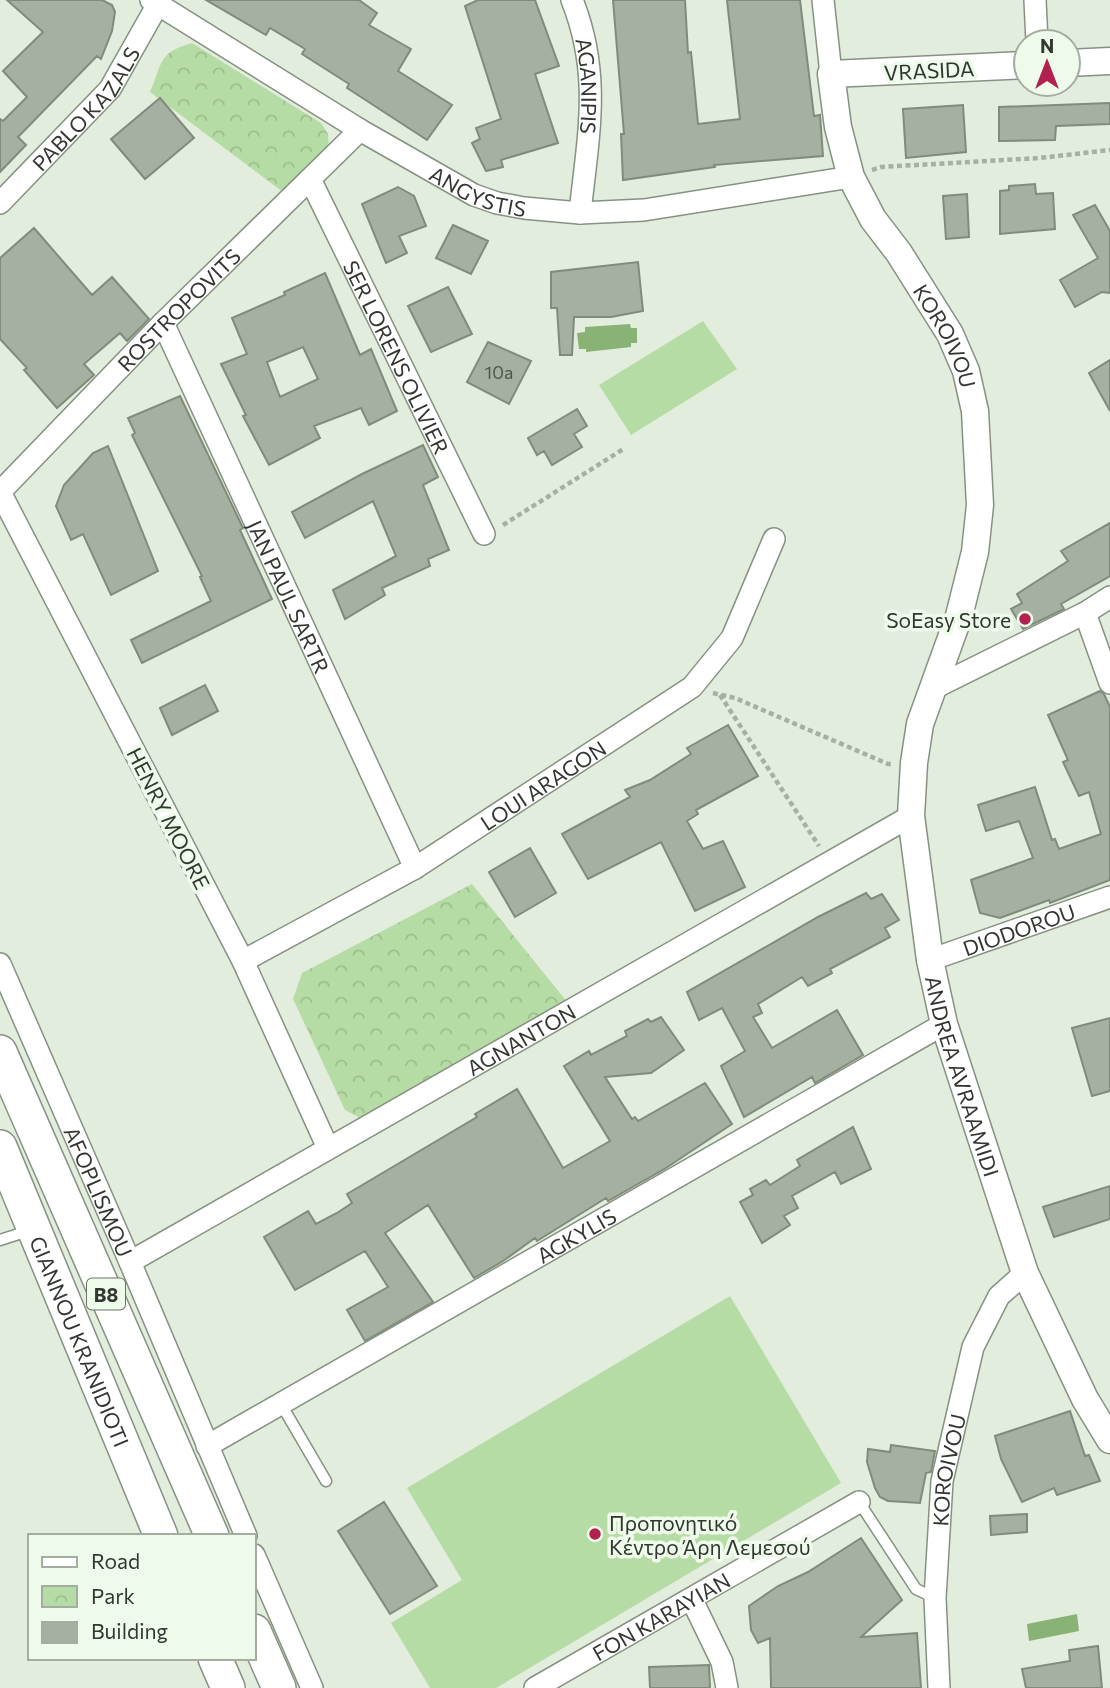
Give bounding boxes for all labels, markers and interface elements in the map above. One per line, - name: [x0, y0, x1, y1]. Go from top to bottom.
- north arrow: [1012, 28, 1082, 98]
- text: N: [1040, 34, 1054, 57]
- street label: AGANIPIS: [572, 35, 603, 135]
- street label: PABLO KAZALS: [26, 42, 144, 175]
- street label: VRASIDA: [883, 55, 975, 85]
- street label: ANGYSTIS: [426, 160, 528, 221]
- street label: ROSTROPOVITS: [112, 243, 245, 376]
- street label: SER LORENS OLIVIER: [339, 256, 455, 458]
- street label: KOROIVOU: [909, 279, 982, 390]
- house number: 10a: [485, 361, 513, 383]
- street label: JAN PAUL SARTR: [243, 516, 335, 677]
- place label: SoEasy Store: [886, 607, 1011, 632]
- marker: SoEasy Store: [1017, 611, 1033, 627]
- street label: LOUI ARAGON: [475, 734, 610, 835]
- street label: HENRY MOORE: [122, 743, 216, 893]
- street label: DIODOROU: [959, 898, 1078, 960]
- street label: ANDREA AVRAAMIDI: [921, 973, 1005, 1179]
- street label: AGNANTON: [462, 998, 580, 1080]
- street label: AFOPLISMOU: [60, 1122, 138, 1260]
- street label: AGKYLIS: [532, 1202, 620, 1267]
- street label: GIANNOU KRANIDIOTI: [26, 1232, 135, 1450]
- road number: B8: [87, 1278, 125, 1310]
- street label: KOROIVOU: [927, 1411, 970, 1527]
- place label: Προπονητικό Κέντρο Άρη Λεμεσού: [609, 1510, 810, 1559]
- marker: Προπονητικό Κέντρο Άρη Λεμεσού: [587, 1526, 603, 1542]
- legend: [28, 1534, 256, 1660]
- text: Road: [91, 1548, 140, 1573]
- street label: FON KARAYIAN: [588, 1567, 734, 1665]
- text: Park: [91, 1583, 135, 1608]
- text: Building: [91, 1618, 168, 1643]

